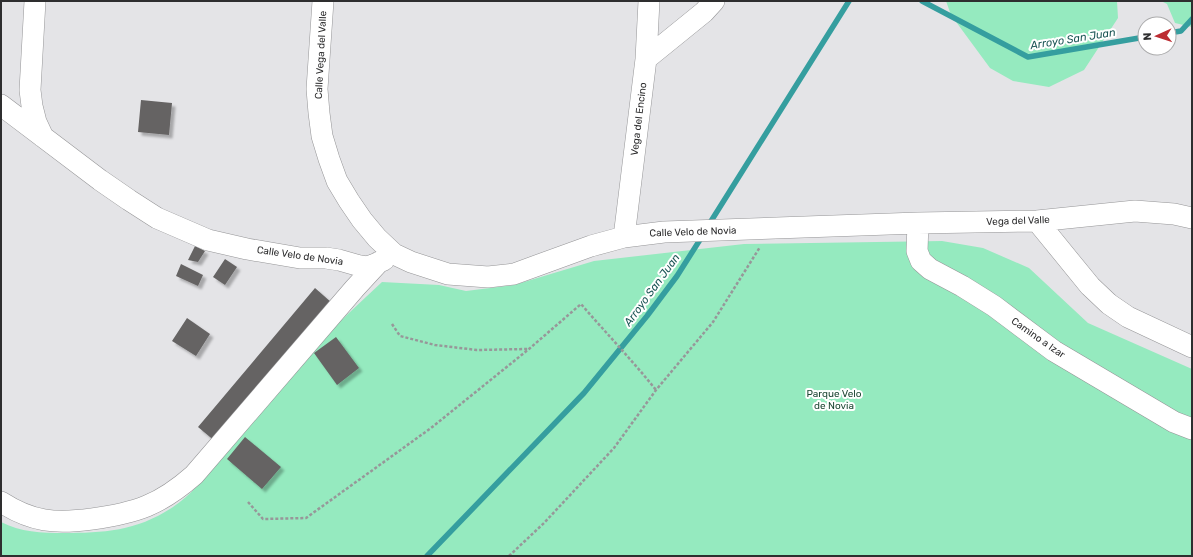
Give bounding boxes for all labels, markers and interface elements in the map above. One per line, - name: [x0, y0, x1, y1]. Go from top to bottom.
- street label: Calle Vega del Valle: [313, 10, 329, 100]
- north arrow: [1137, 16, 1177, 56]
- water label: Arroyo San Juan: [1028, 26, 1117, 52]
- text: N: [1141, 32, 1154, 41]
- street label: Vega del Encino: [629, 81, 649, 156]
- street label: Vega del Valle: [986, 214, 1050, 228]
- street label: Calle Velo de Novia: [649, 224, 737, 240]
- street label: Calle Velo de Novia: [256, 244, 344, 268]
- water label: Arroyo San Juan: [621, 251, 683, 329]
- street label: Camino a Izar: [1009, 315, 1067, 361]
- park label: Parque Velo de Novia: [806, 388, 862, 412]

